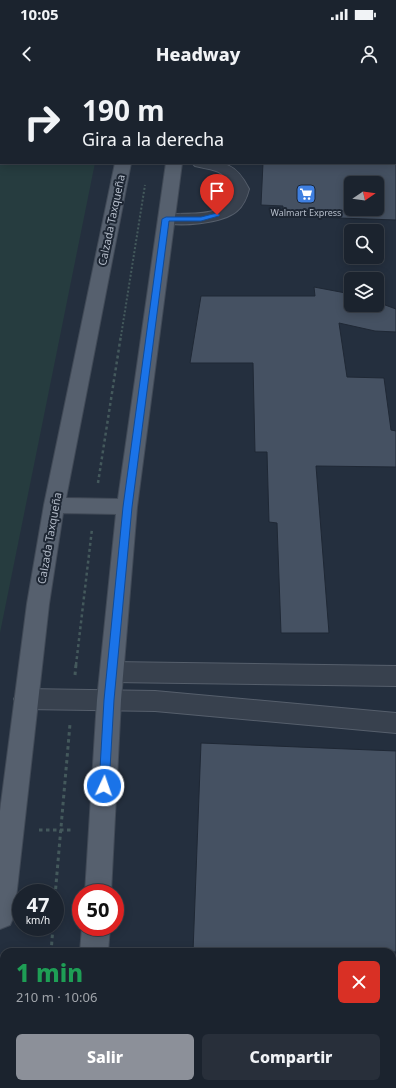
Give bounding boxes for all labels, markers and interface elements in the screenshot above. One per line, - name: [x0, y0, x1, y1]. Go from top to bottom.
- text: 10:05: [20, 4, 59, 24]
- text: Headway: [156, 42, 240, 66]
- icon: back: [16, 43, 38, 65]
- icon: person: [358, 43, 380, 65]
- text: 190 m: [82, 91, 165, 129]
- icon: right: [16, 96, 68, 148]
- text: Gira a la derecha: [82, 127, 224, 151]
- street label: Calzada Taxqueña: [94, 173, 128, 267]
- pin: [200, 174, 234, 215]
- north arrow: [344, 176, 384, 216]
- map controls: [344, 176, 384, 312]
- icon: arrive: [206, 180, 228, 202]
- supermarket icon: Walmart Express: [295, 183, 317, 205]
- place label: Walmart Express: [271, 206, 341, 219]
- button: search: [344, 224, 384, 264]
- button: layers: [344, 272, 384, 312]
- street label: Calzada Taxqueña: [34, 491, 64, 585]
- position arrow: [83, 765, 125, 807]
- speed limit sign: 50: [72, 884, 124, 936]
- text: 47: [27, 891, 49, 918]
- text: km/h: [26, 913, 50, 927]
- text: 1 min: [16, 956, 83, 989]
- button: close: [338, 961, 380, 1003]
- text: 210 m · 10:06: [16, 988, 97, 1006]
- button: Salir: [16, 1034, 194, 1080]
- button: Compartir: [202, 1034, 380, 1080]

